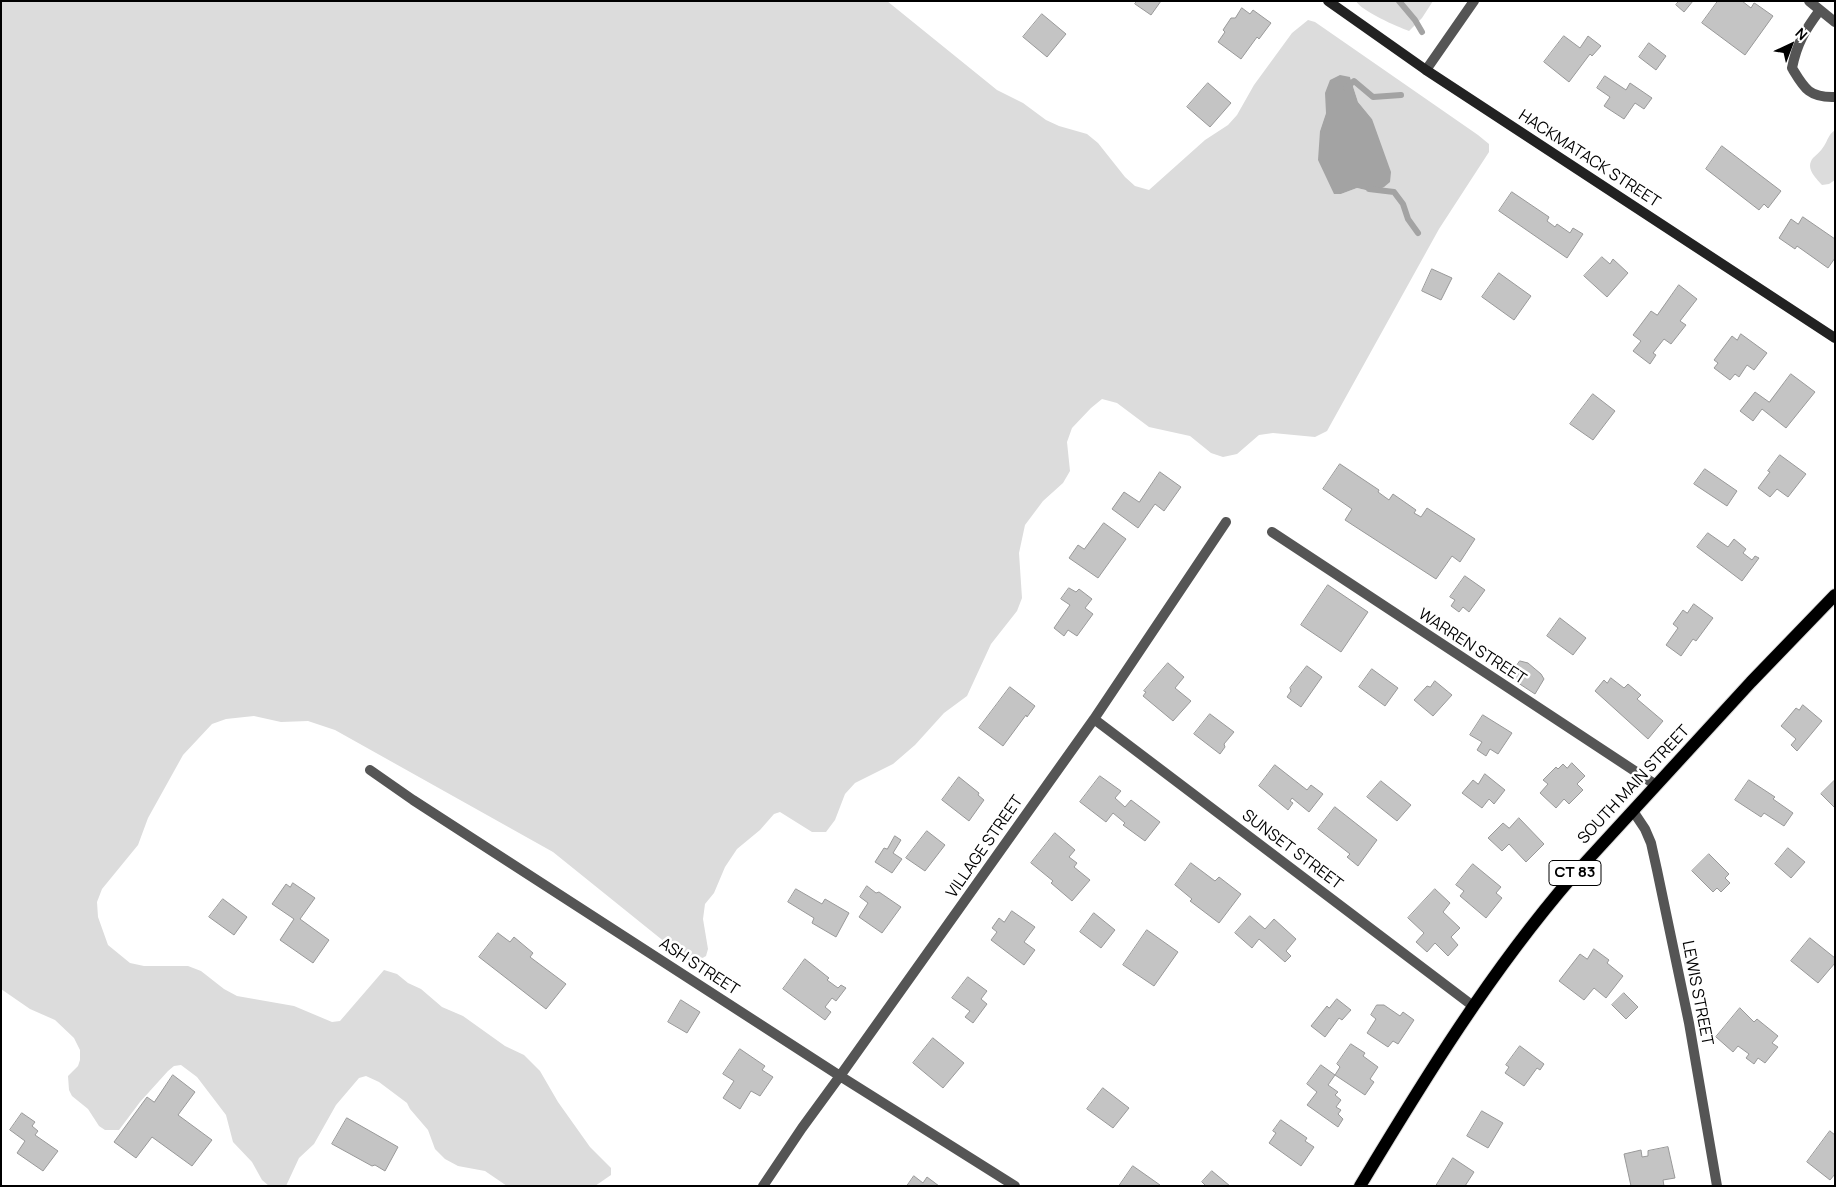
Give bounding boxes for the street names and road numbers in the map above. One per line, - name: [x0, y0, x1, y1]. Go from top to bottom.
- street label: HACKMATACK STREET: [1515, 106, 1663, 212]
- street label: WARREN STREET: [1414, 605, 1530, 689]
- street label: SOUTH MAIN STREET: [1574, 722, 1694, 848]
- street label: VILLAGE STREET: [943, 792, 1027, 902]
- street label: SUNSET STREET: [1238, 806, 1346, 894]
- road number: CT 83: [1549, 860, 1601, 886]
- street label: ASH STREET: [656, 934, 742, 1000]
- street label: LEWIS STREET: [1677, 939, 1717, 1047]

